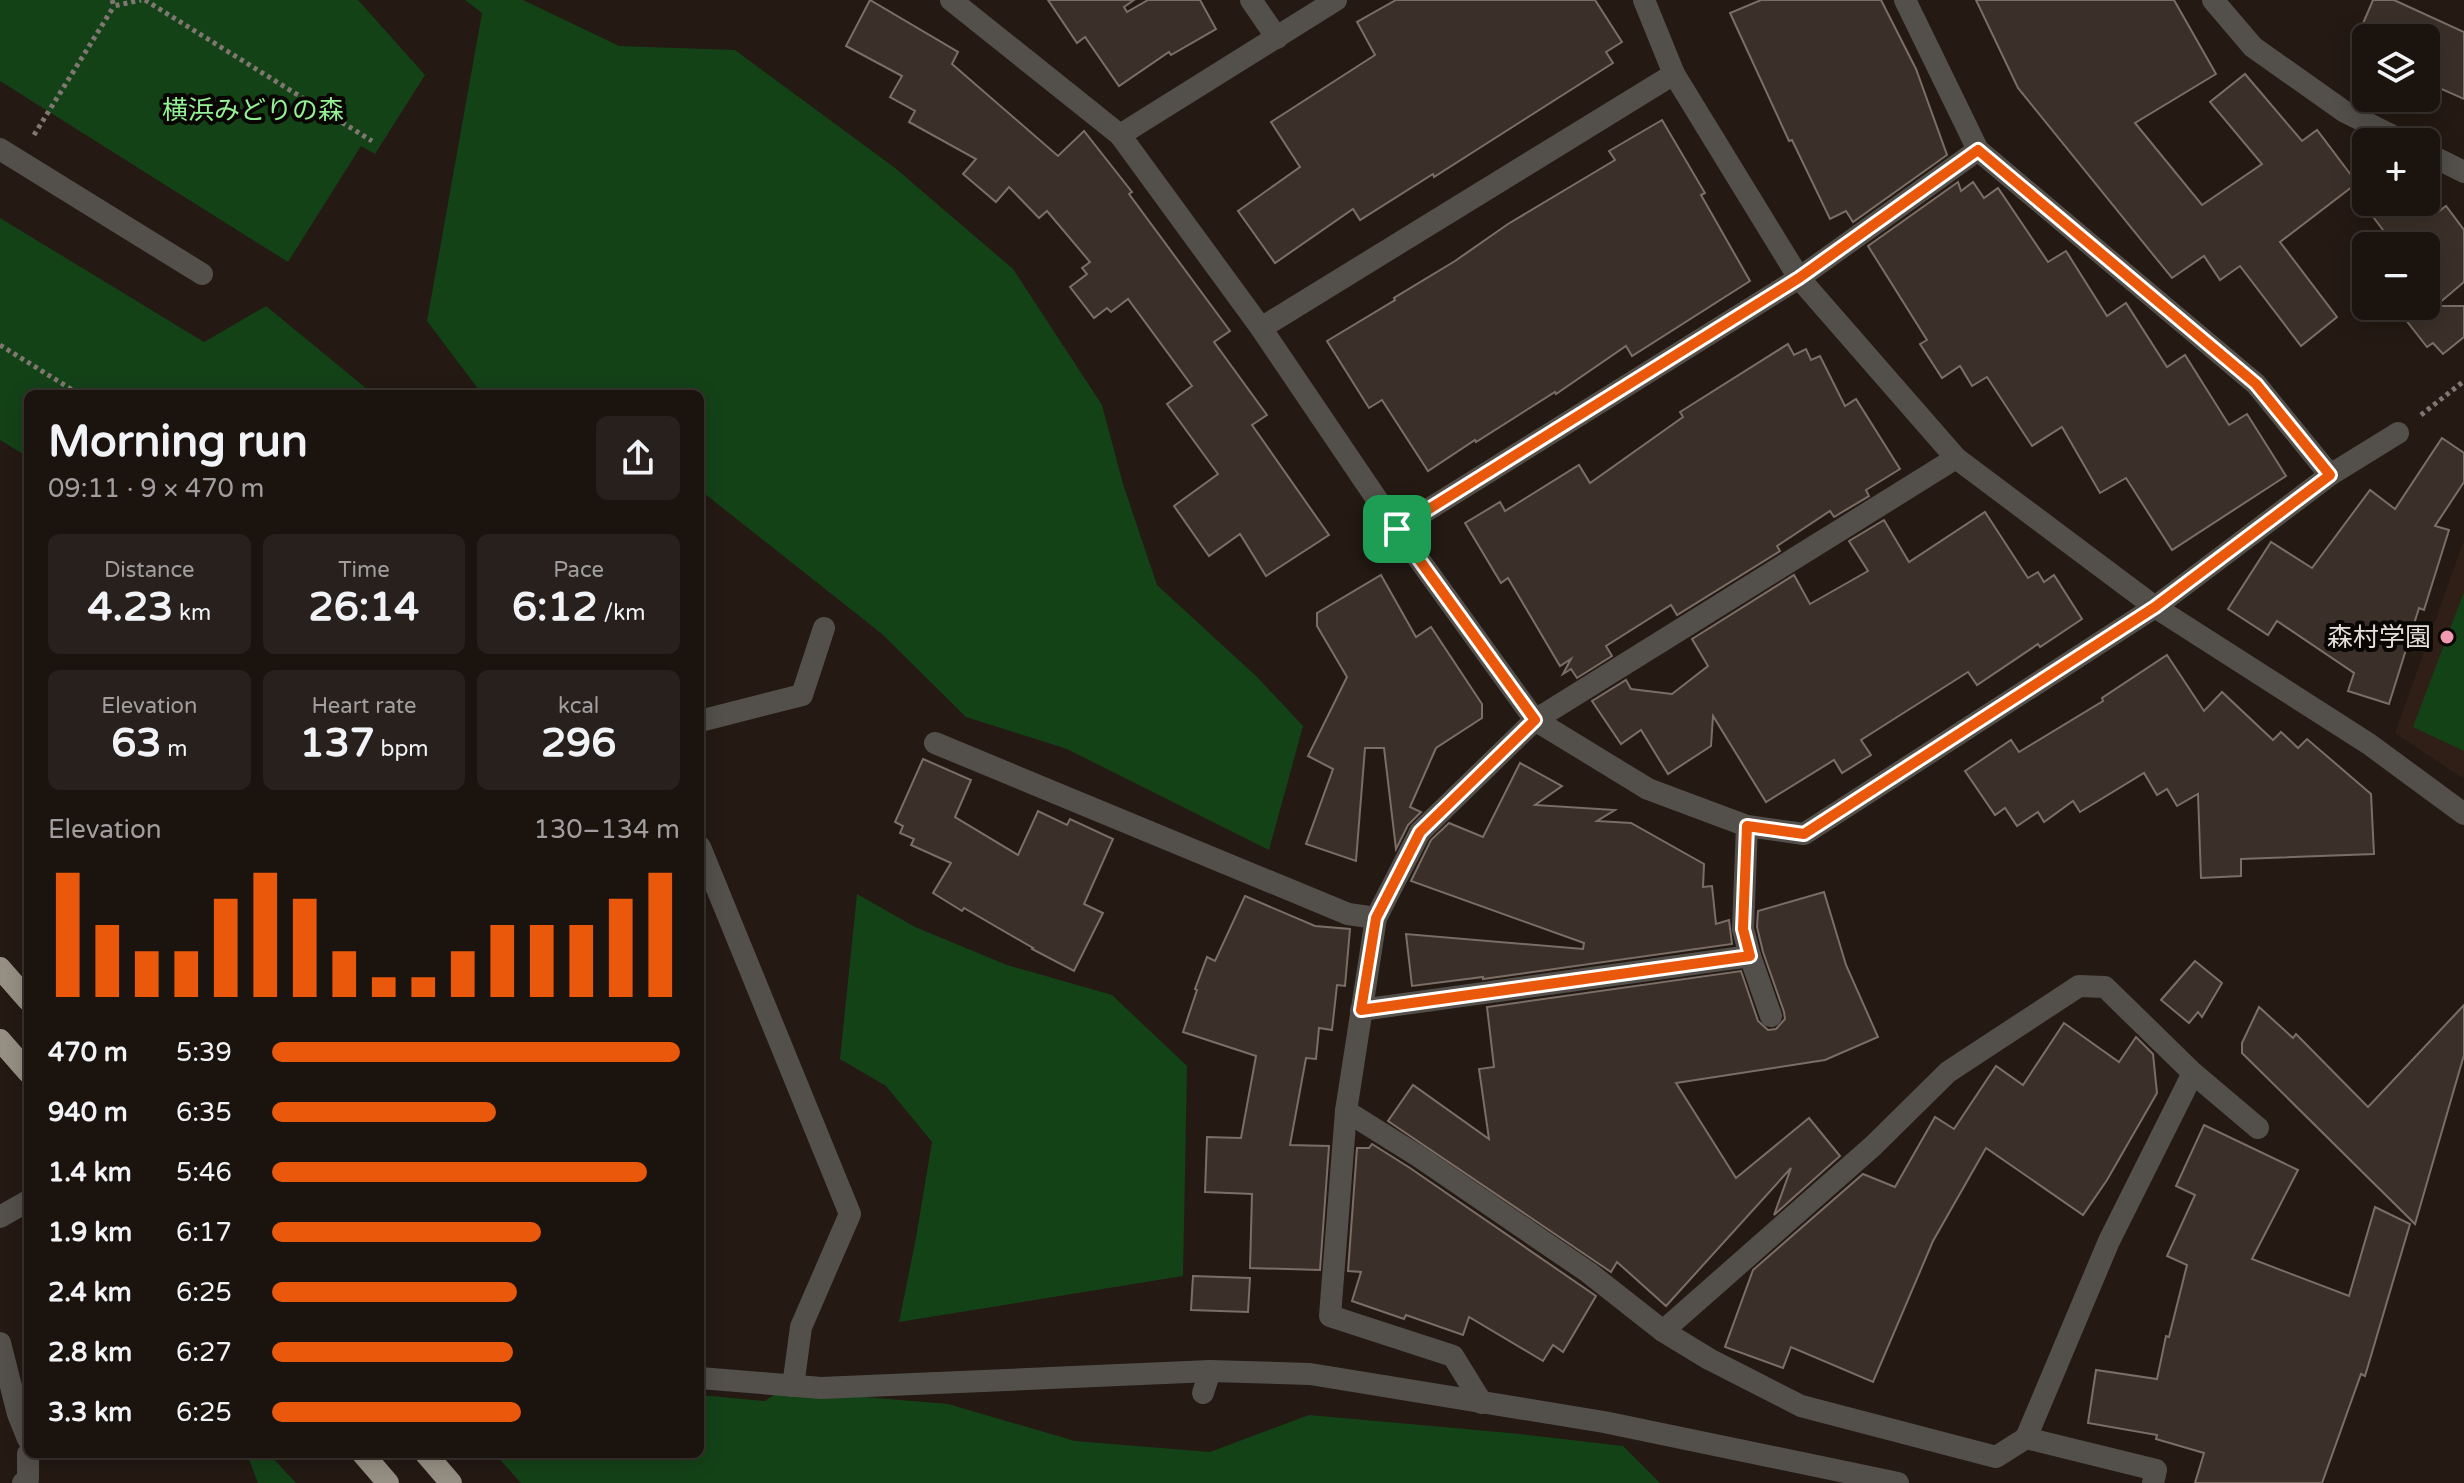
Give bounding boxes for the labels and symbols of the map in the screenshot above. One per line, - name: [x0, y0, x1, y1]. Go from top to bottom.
- park label: 横浜みどりの森: [162, 95, 344, 126]
- pin: [1363, 495, 1431, 563]
- place label: 森村学園: [2327, 622, 2431, 653]
- marker: 森村学園: [2438, 628, 2456, 646]

